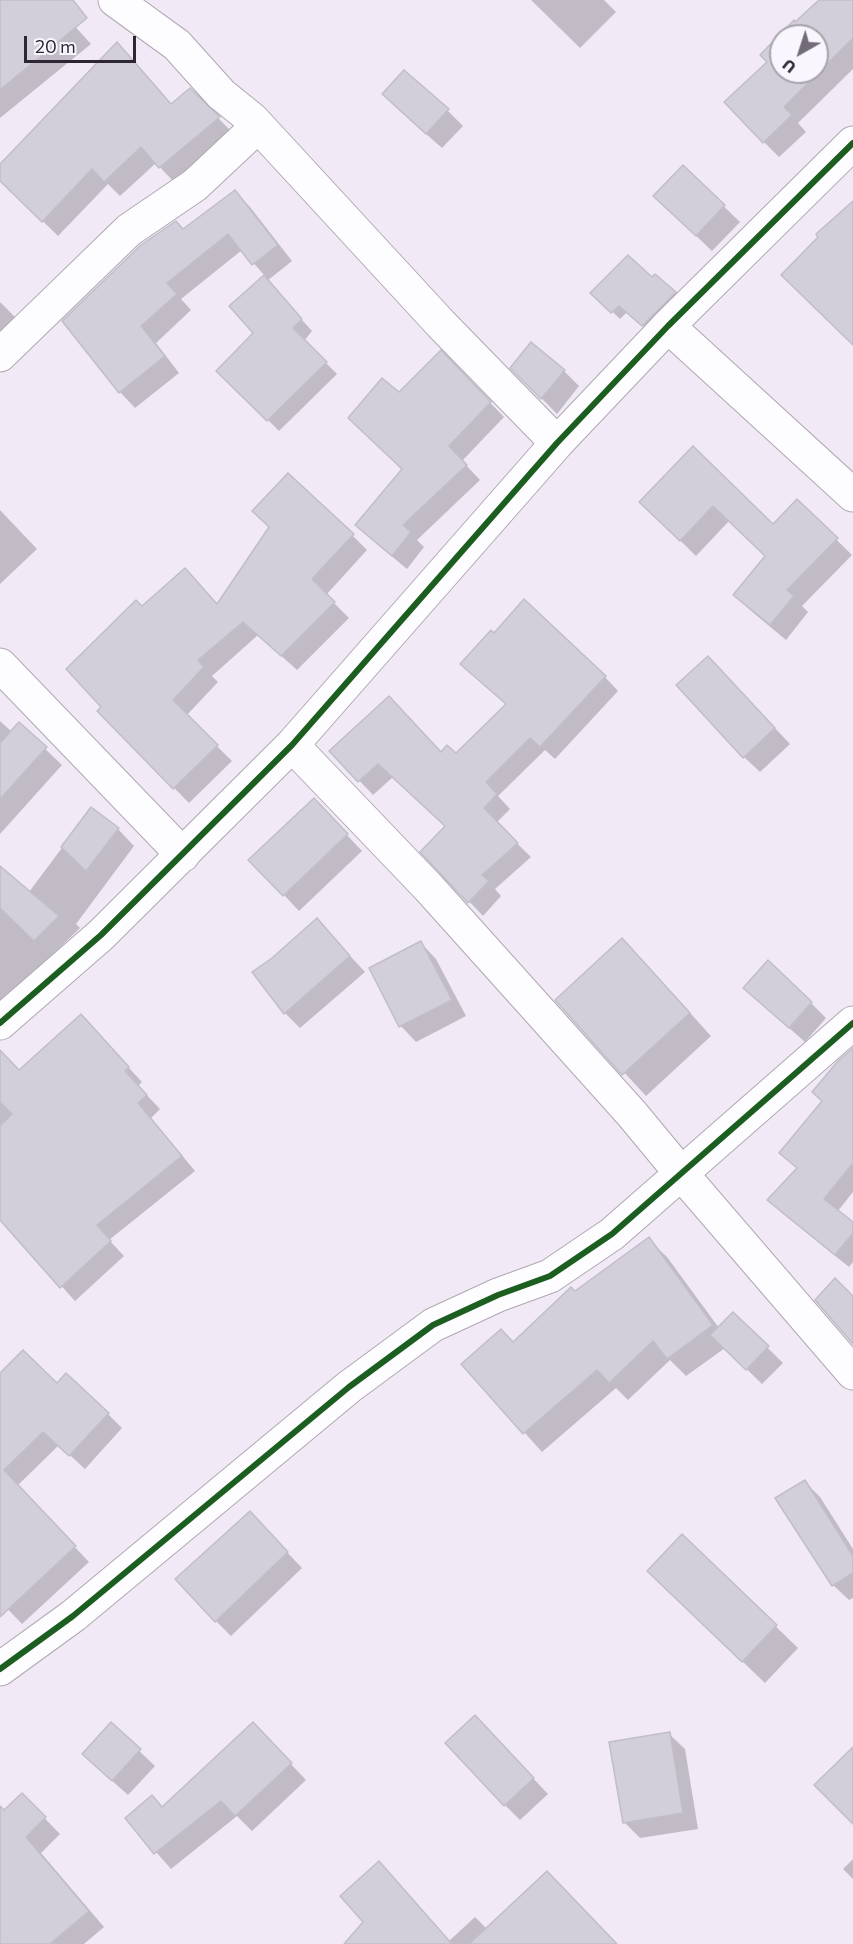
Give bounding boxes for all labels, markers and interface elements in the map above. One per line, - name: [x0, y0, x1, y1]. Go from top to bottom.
- scale bar: [27, 24, 140, 62]
- north arrow: [769, 24, 829, 84]
- text: 20 m: [35, 35, 76, 57]
- text: U: [778, 56, 799, 78]

